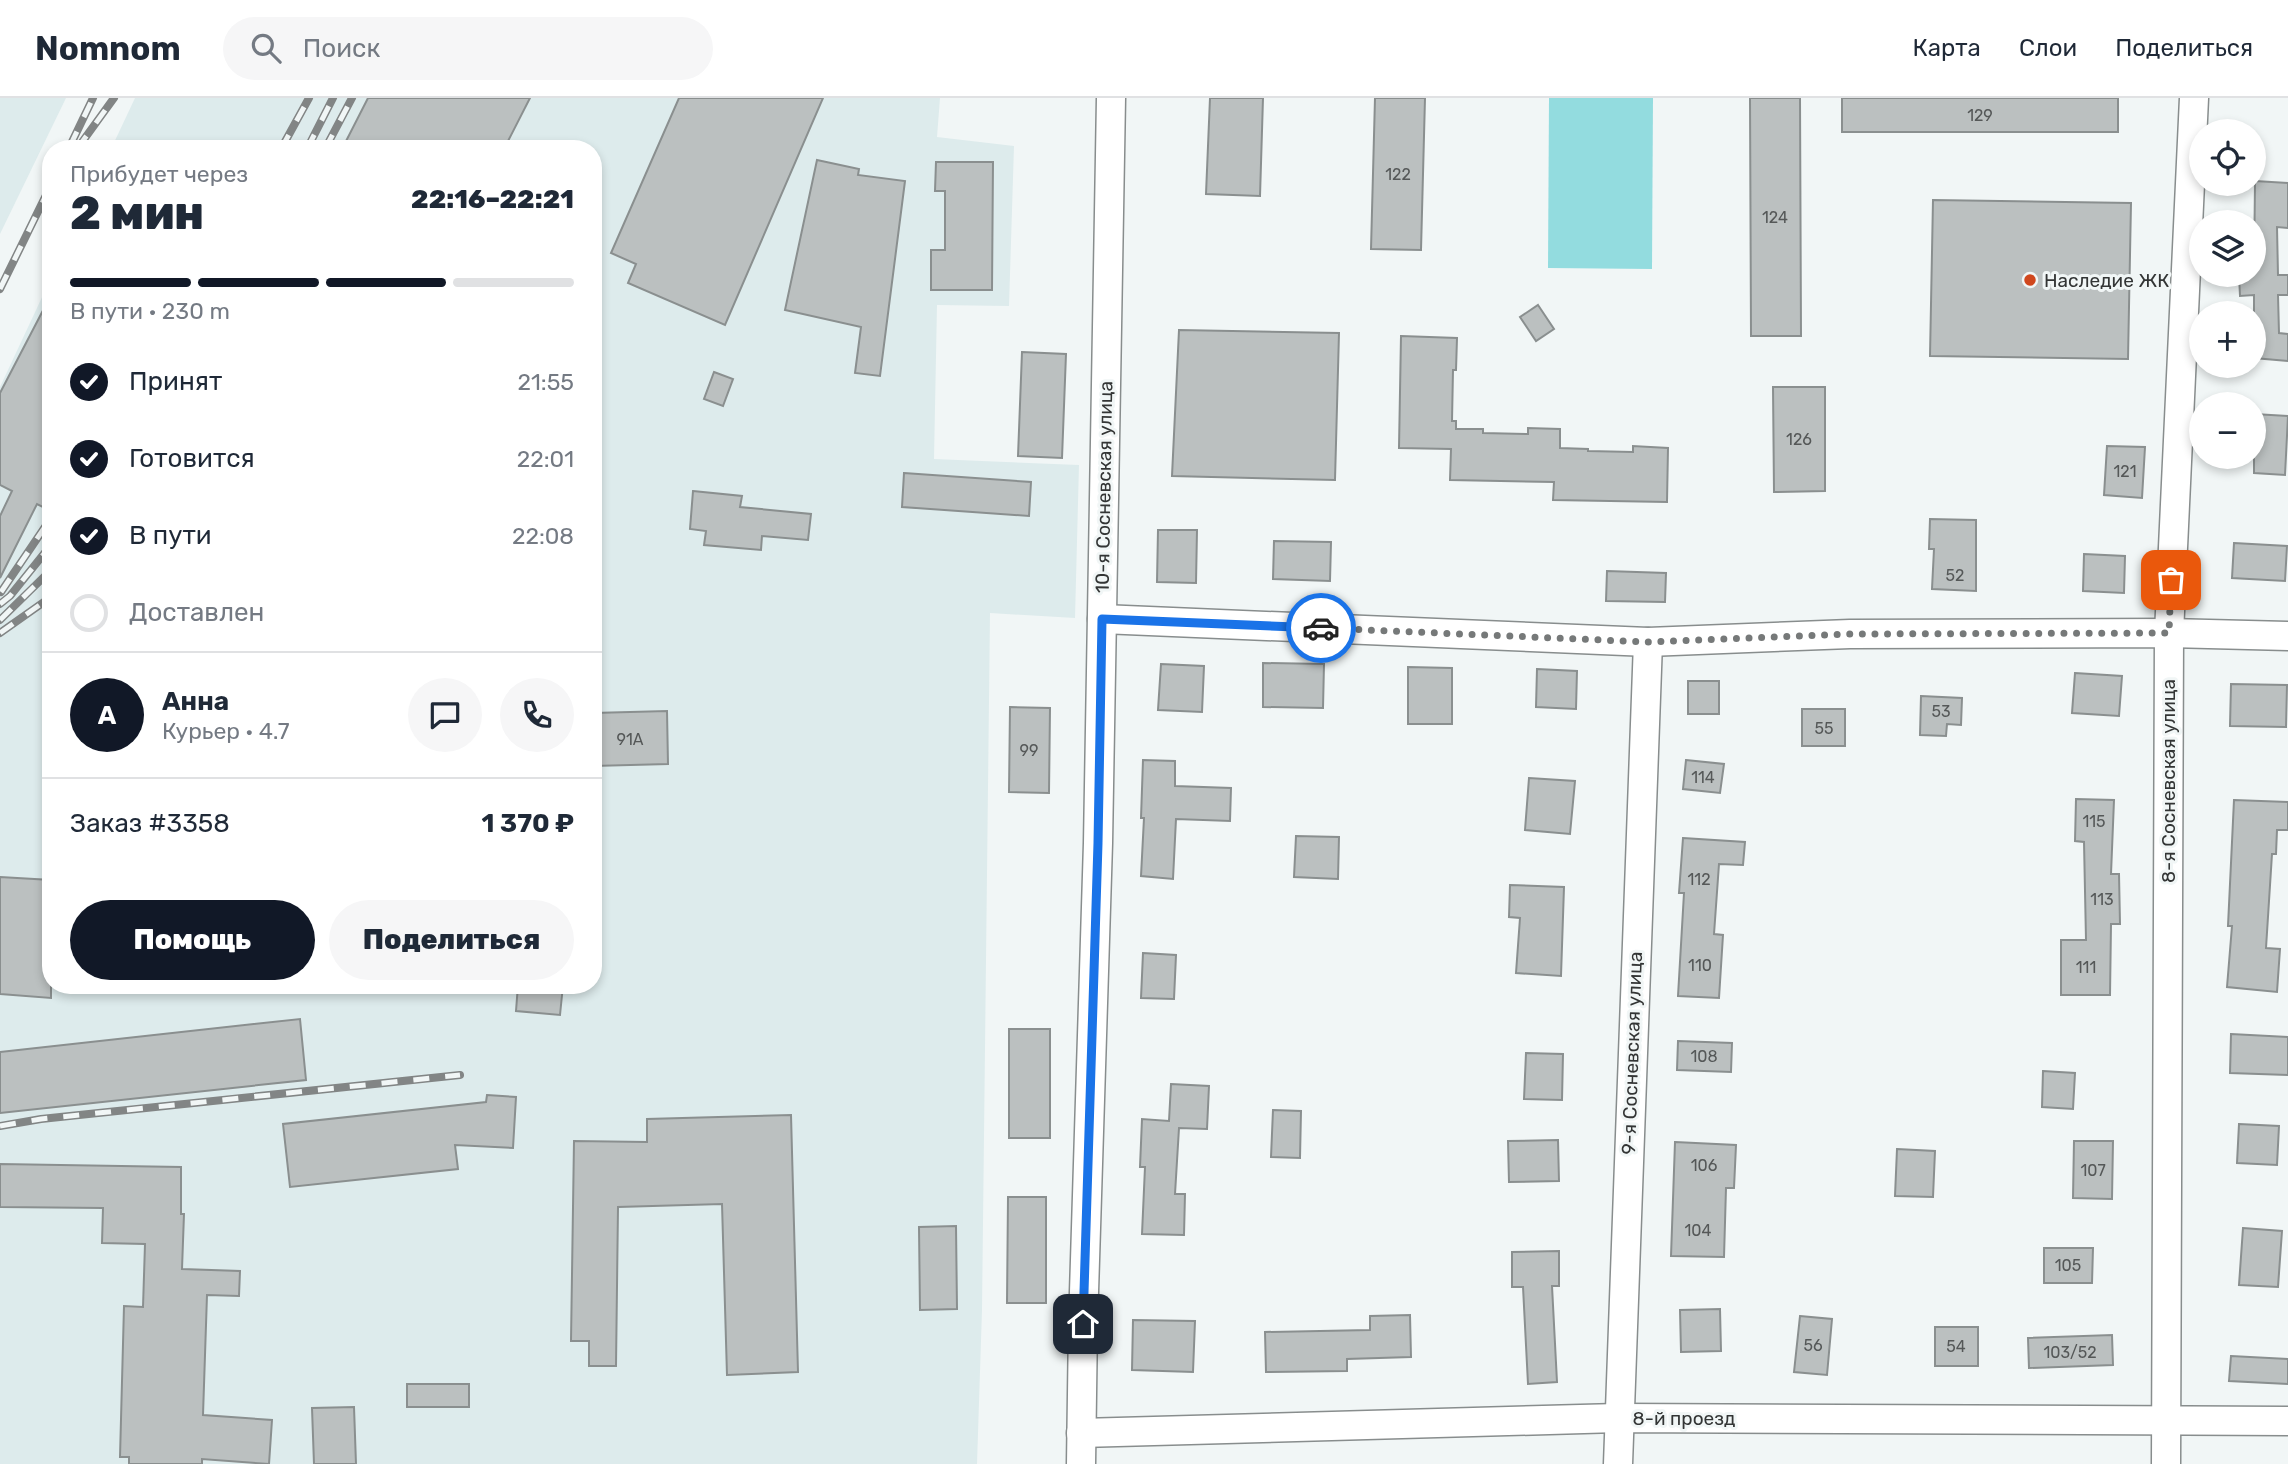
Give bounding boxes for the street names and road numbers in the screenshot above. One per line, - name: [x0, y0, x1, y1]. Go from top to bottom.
- street label: 10-я Сосневская улица: [1091, 381, 1117, 593]
- street label: 8-я Сосневская улица: [2157, 679, 2180, 883]
- street label: 9-я Сосневская улица: [1617, 951, 1647, 1155]
- street label: 8-й проезд: [1633, 1407, 1735, 1430]

